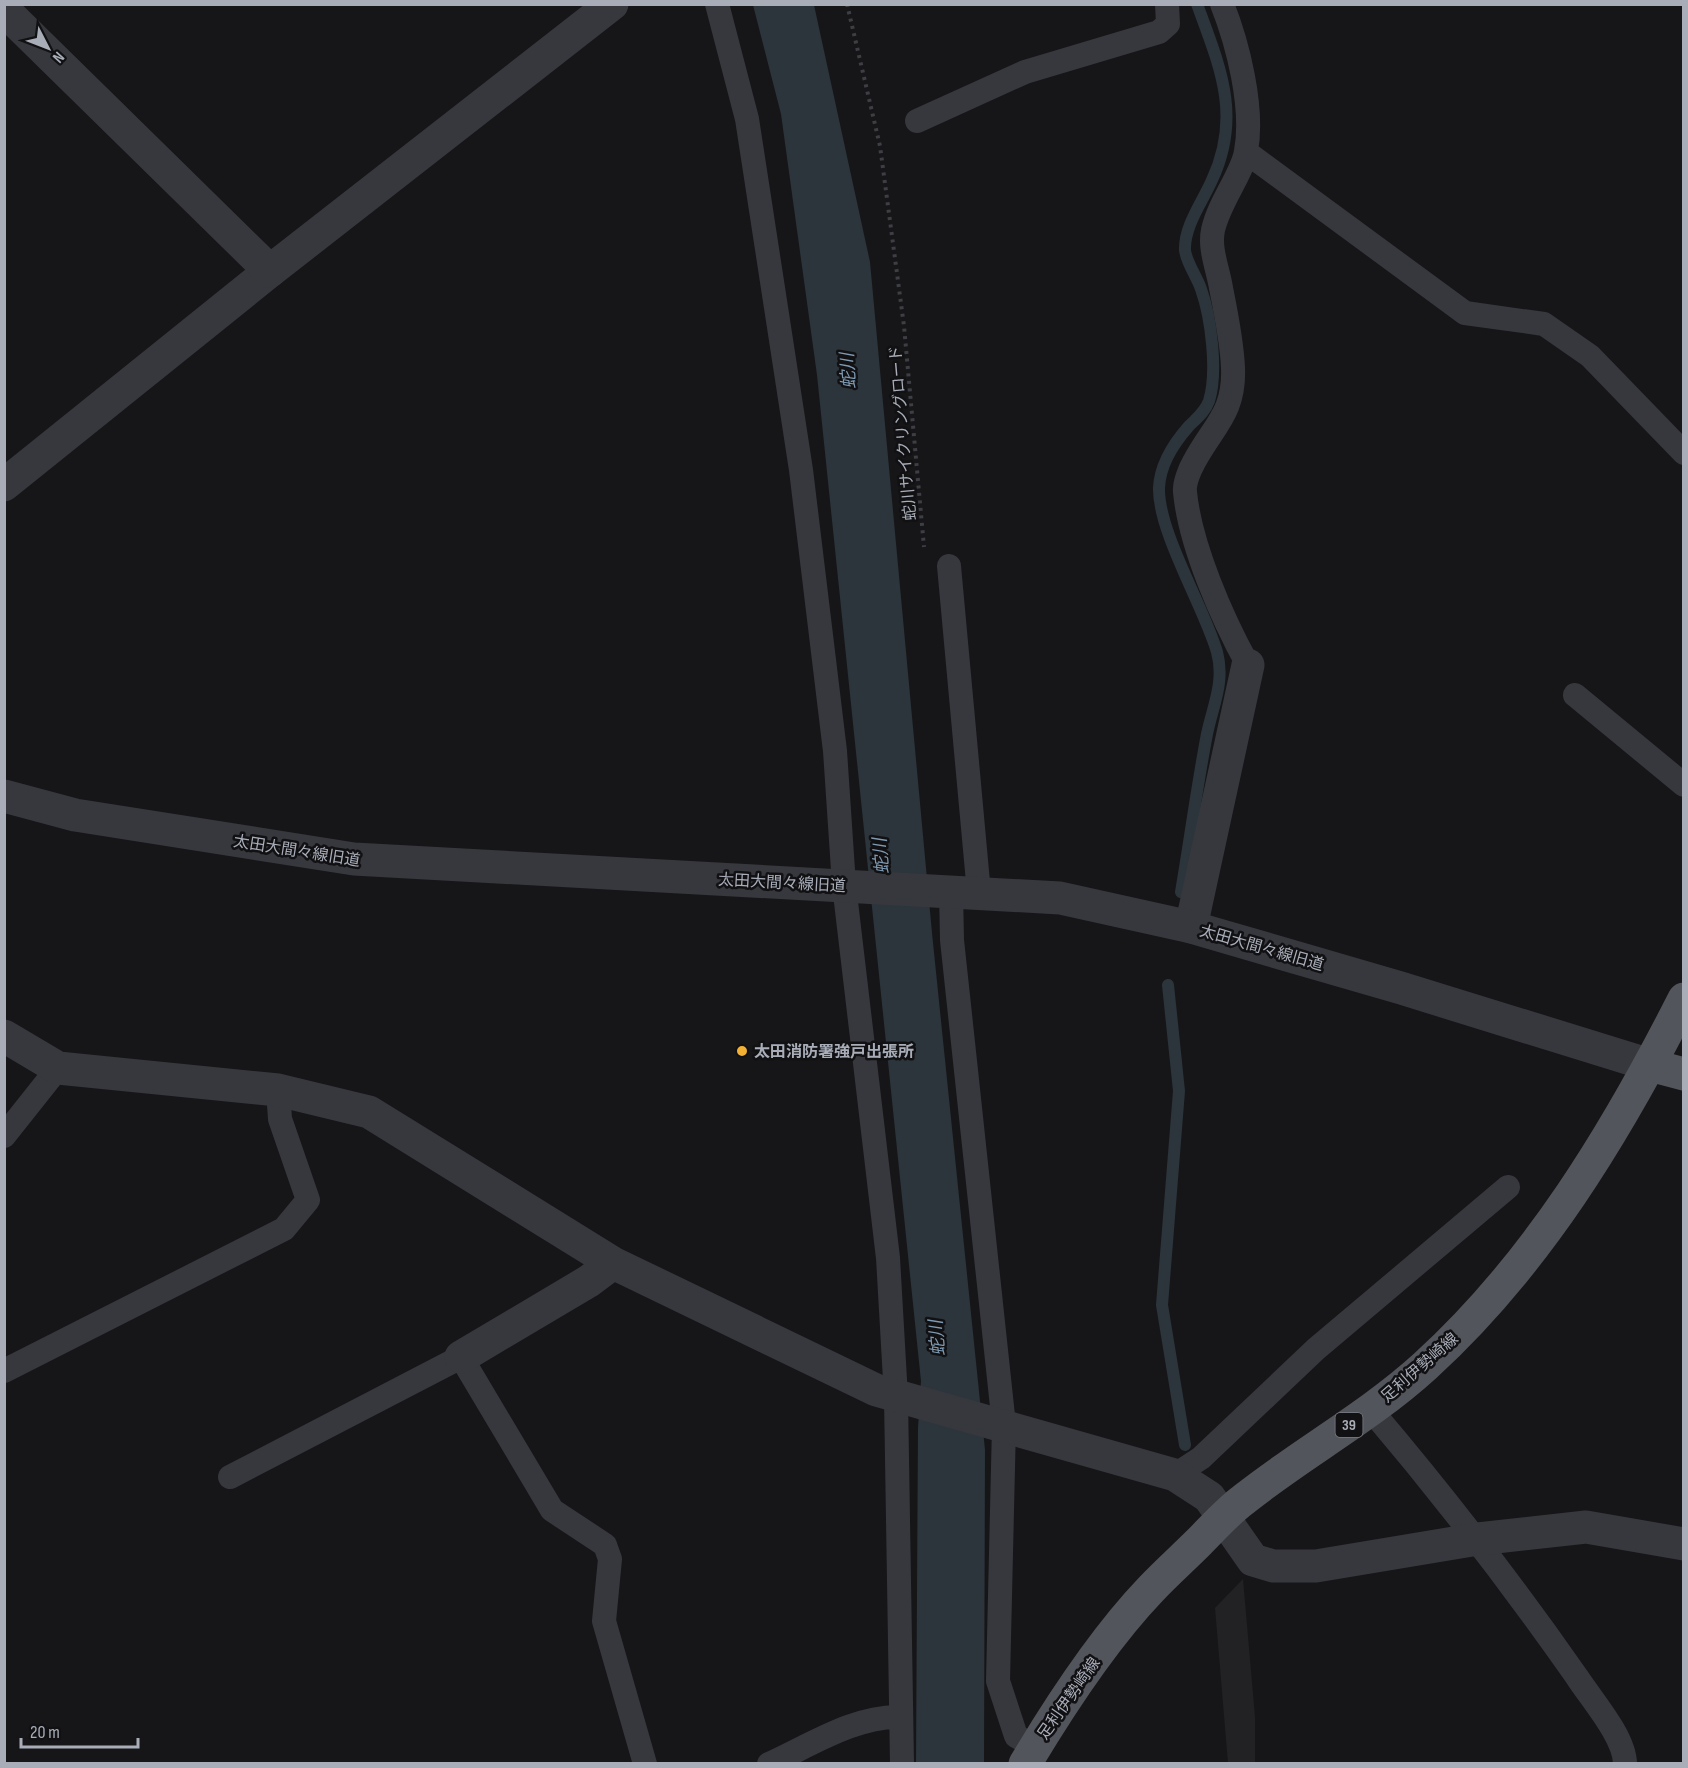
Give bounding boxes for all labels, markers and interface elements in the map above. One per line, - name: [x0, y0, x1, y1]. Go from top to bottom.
- north arrow: [18, 18, 78, 78]
- text: N: [48, 48, 68, 67]
- street label: 蛇川サイクリングロード: [886, 345, 921, 521]
- water label: 蛇川: [837, 350, 860, 390]
- street label: 太田大間々線旧道: [232, 832, 361, 871]
- water label: 蛇川: [869, 835, 894, 875]
- street label: 太田大間々線旧道: [718, 871, 846, 896]
- street label: 太田大間々線旧道: [1197, 922, 1326, 975]
- place label: 太田消防署強戸出張所: [754, 1043, 914, 1062]
- marker: 太田消防署強戸出張所: [735, 1044, 749, 1058]
- water label: 蛇川: [925, 1317, 950, 1357]
- street label: 足利伊勢崎線: [1378, 1329, 1462, 1407]
- road number: 39: [1336, 1413, 1362, 1437]
- street label: 足利伊勢崎線: [1034, 1654, 1105, 1744]
- scale bar: [21, 1711, 138, 1749]
- text: 20 m: [30, 1722, 60, 1743]

